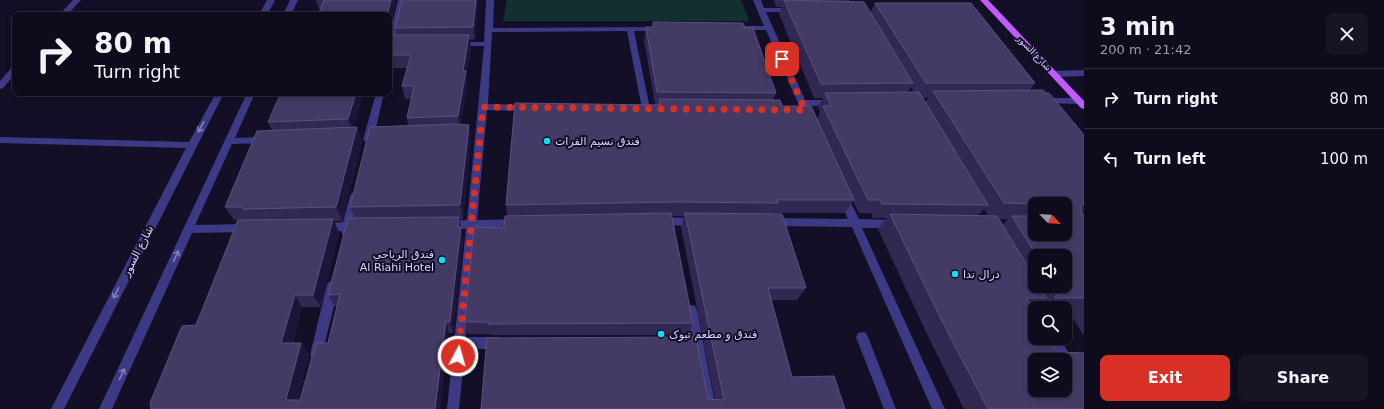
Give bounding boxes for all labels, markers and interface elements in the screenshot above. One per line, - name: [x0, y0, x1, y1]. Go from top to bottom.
- text: 3 min: [1100, 13, 1175, 41]
- button: close: [1326, 13, 1368, 55]
- text: 80 m: [94, 27, 172, 60]
- icon: right: [28, 28, 80, 80]
- street label: شارع السور: [1014, 33, 1053, 73]
- pin: [765, 42, 799, 76]
- text: 200 m · 21:42: [1100, 42, 1191, 57]
- icon: arrive: [771, 48, 793, 70]
- text: Turn right: [94, 61, 180, 82]
- icon: right: [1100, 88, 1122, 110]
- text: Turn right: [1134, 90, 1218, 108]
- text: 80 m: [1330, 90, 1368, 108]
- one-way arrow: [197, 121, 204, 133]
- place label: فندق نسيم الفرات: [555, 135, 640, 148]
- marker: فندق نسيم الفرات: [542, 136, 552, 146]
- icon: left: [1100, 148, 1122, 170]
- text: Turn left: [1134, 150, 1206, 168]
- text: 100 m: [1320, 150, 1368, 168]
- north arrow: [1028, 197, 1072, 241]
- map controls: [1028, 197, 1072, 397]
- street label: شارع السور: [119, 223, 156, 279]
- place label: فندق الرياحي Al Riahi Hotel: [360, 248, 434, 274]
- button: sound: [1028, 249, 1072, 293]
- one-way arrow: [173, 250, 180, 262]
- marker: فندق الرياحي Al Riahi Hotel: [437, 255, 447, 265]
- place label: درال ندا: [963, 268, 1000, 281]
- marker: درال ندا: [950, 269, 960, 279]
- one-way arrow: [112, 287, 119, 299]
- button: search: [1028, 301, 1072, 345]
- place label: فندق و مطعم تبوک: [669, 328, 757, 341]
- marker: فندق و مطعم تبوک: [656, 329, 666, 339]
- position arrow: [437, 335, 479, 377]
- button: layers: [1028, 353, 1072, 397]
- button: Exit: [1100, 355, 1230, 401]
- button: Share: [1238, 355, 1368, 401]
- one-way arrow: [118, 368, 126, 380]

